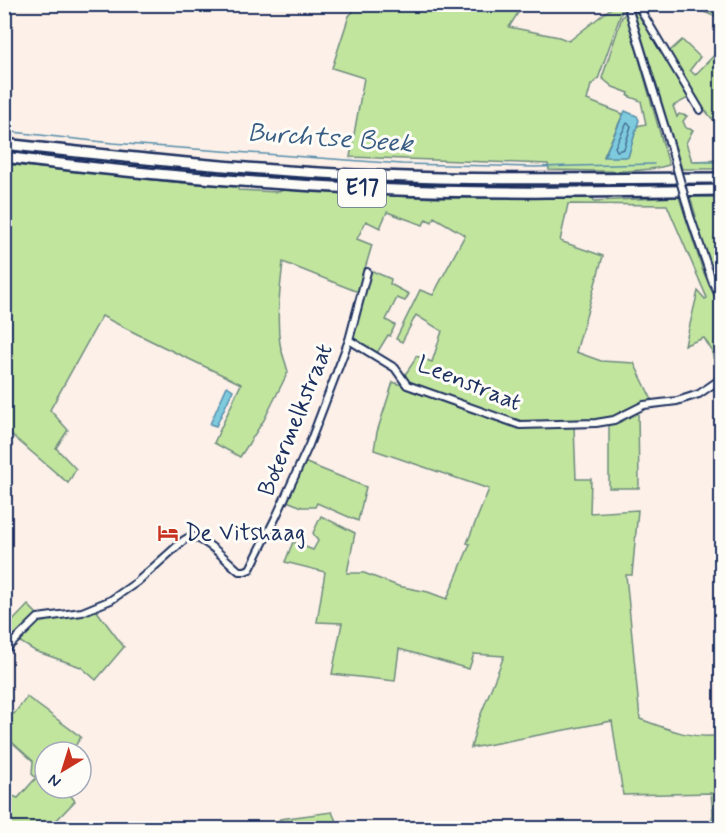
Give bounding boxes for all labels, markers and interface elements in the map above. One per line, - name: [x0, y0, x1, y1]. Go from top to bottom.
- water label: Burchtse Beek: [246, 116, 416, 162]
- road number: E17: [338, 169, 386, 207]
- street label: Botermelkstraat: [251, 339, 341, 501]
- street label: Leenstraat: [412, 349, 526, 419]
- place label: De Vitshaag: [185, 518, 305, 549]
- hotel icon: De Vitshaag: [156, 521, 180, 545]
- north arrow: [33, 740, 93, 800]
- text: N: [44, 769, 65, 792]

